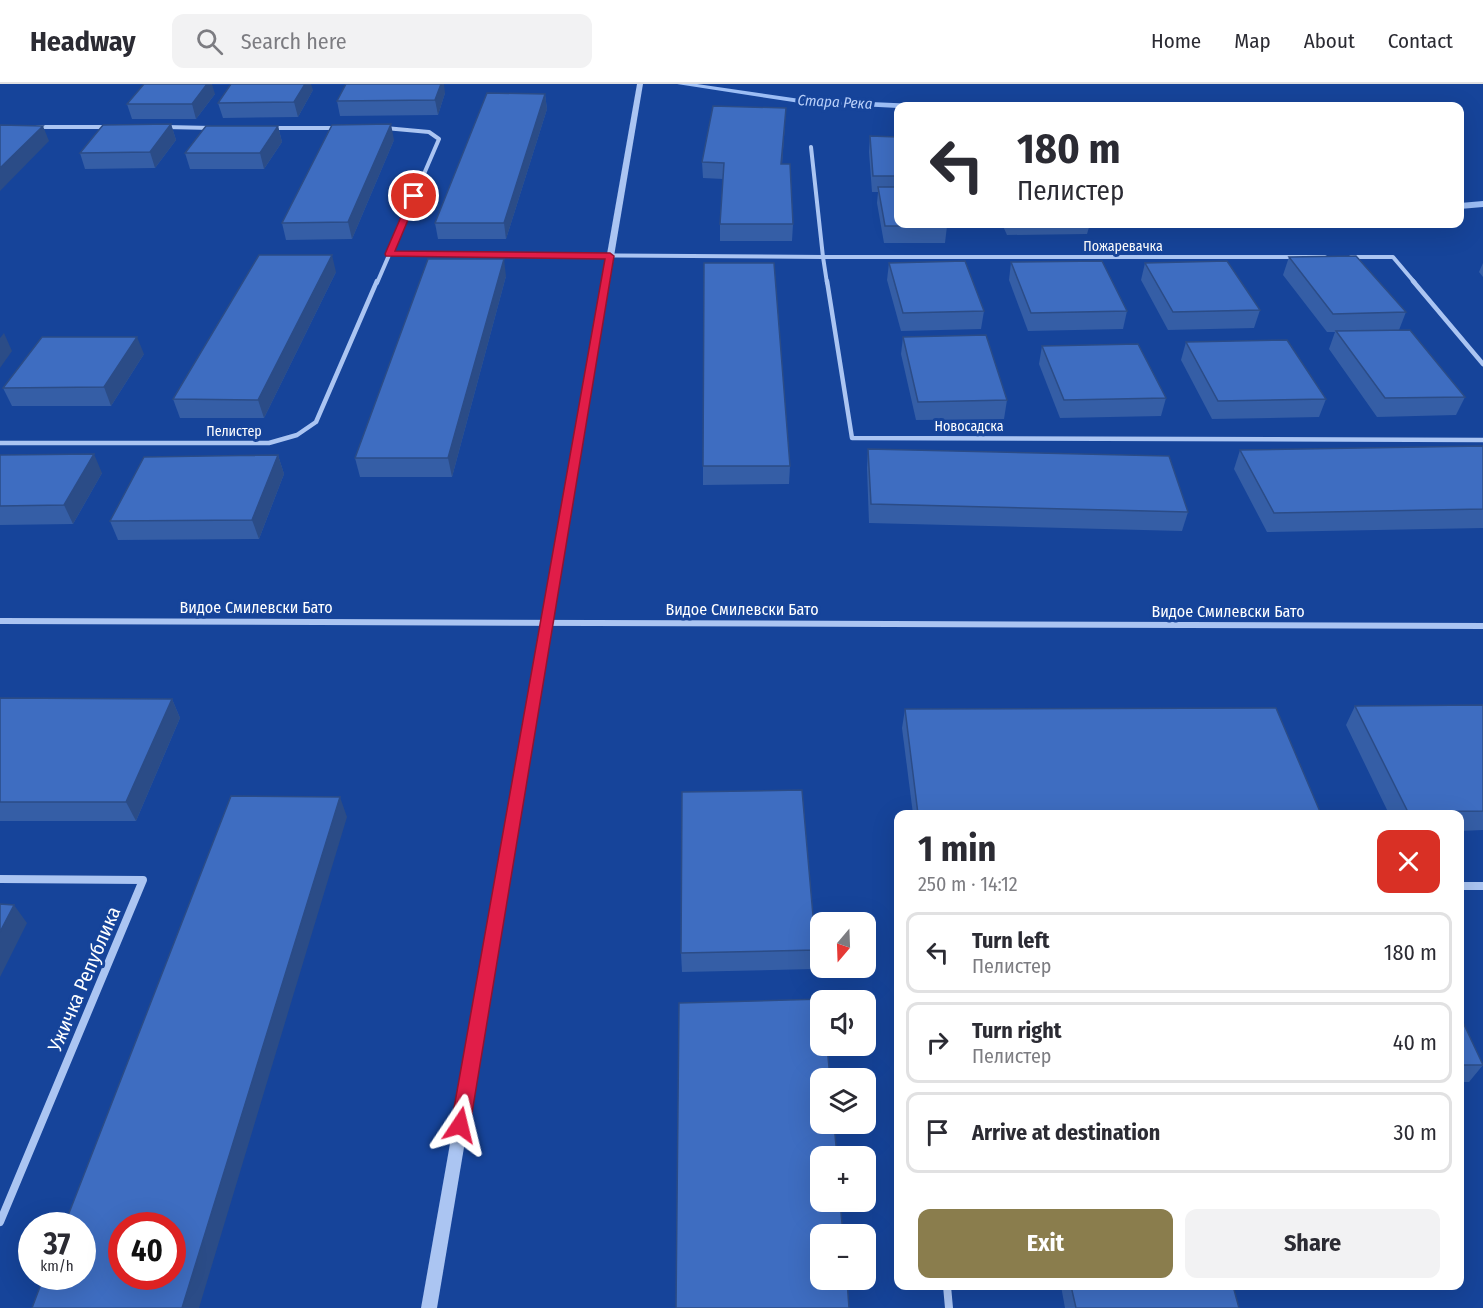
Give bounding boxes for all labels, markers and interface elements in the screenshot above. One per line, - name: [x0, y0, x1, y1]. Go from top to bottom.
- search box: [172, 14, 592, 68]
- text: Headway: [30, 25, 136, 58]
- icon: search: [193, 25, 226, 58]
- text: Search here: [241, 28, 347, 55]
- text: Home: [1151, 28, 1201, 54]
- text: Map: [1234, 28, 1271, 54]
- text: About: [1304, 28, 1355, 54]
- text: Contact: [1388, 28, 1453, 54]
- water label: Стара Река: [797, 91, 873, 113]
- text: 180 m: [1017, 124, 1121, 174]
- icon: left: [918, 126, 996, 204]
- pin: [388, 170, 439, 221]
- text: Пелистер: [1017, 175, 1124, 207]
- icon: arrive: [397, 179, 430, 212]
- street label: Пожаревачка: [1083, 238, 1163, 255]
- street label: Новосадска: [934, 418, 1004, 435]
- street label: Пелистер: [206, 423, 262, 440]
- street label: Видое Смилевски Бато: [179, 598, 333, 617]
- street label: Видое Смилевски Бато: [665, 600, 819, 619]
- street label: Видое Смилевски Бато: [1151, 602, 1305, 621]
- text: 1 min: [918, 827, 996, 871]
- button: close: [1377, 830, 1440, 893]
- text: 250 m · 14:12: [918, 872, 1018, 896]
- street label: Ужичка Република: [42, 903, 125, 1056]
- north arrow: [810, 912, 876, 978]
- map controls: [810, 912, 876, 1290]
- text: Turn left: [972, 927, 1050, 954]
- icon: left: [921, 936, 954, 969]
- text: 180 m: [1384, 939, 1437, 966]
- text: Пелистер: [972, 954, 1051, 978]
- button: sound: [810, 990, 876, 1056]
- text: Turn right: [972, 1017, 1061, 1044]
- icon: right: [921, 1026, 954, 1059]
- text: 40 m: [1393, 1029, 1437, 1056]
- text: Пелистер: [972, 1044, 1051, 1068]
- button: layers: [810, 1068, 876, 1134]
- position arrow: [428, 1093, 492, 1157]
- icon: arrive: [921, 1116, 954, 1149]
- text: Arrive at destination: [972, 1119, 1160, 1146]
- text: 30 m: [1394, 1119, 1437, 1146]
- button: +: [810, 1146, 876, 1212]
- button: Exit: [918, 1209, 1173, 1278]
- button: Share: [1185, 1209, 1440, 1278]
- speed limit sign: 40: [108, 1212, 186, 1290]
- button: −: [810, 1224, 876, 1290]
- text: 37: [44, 1226, 70, 1262]
- text: km/h: [40, 1257, 74, 1275]

